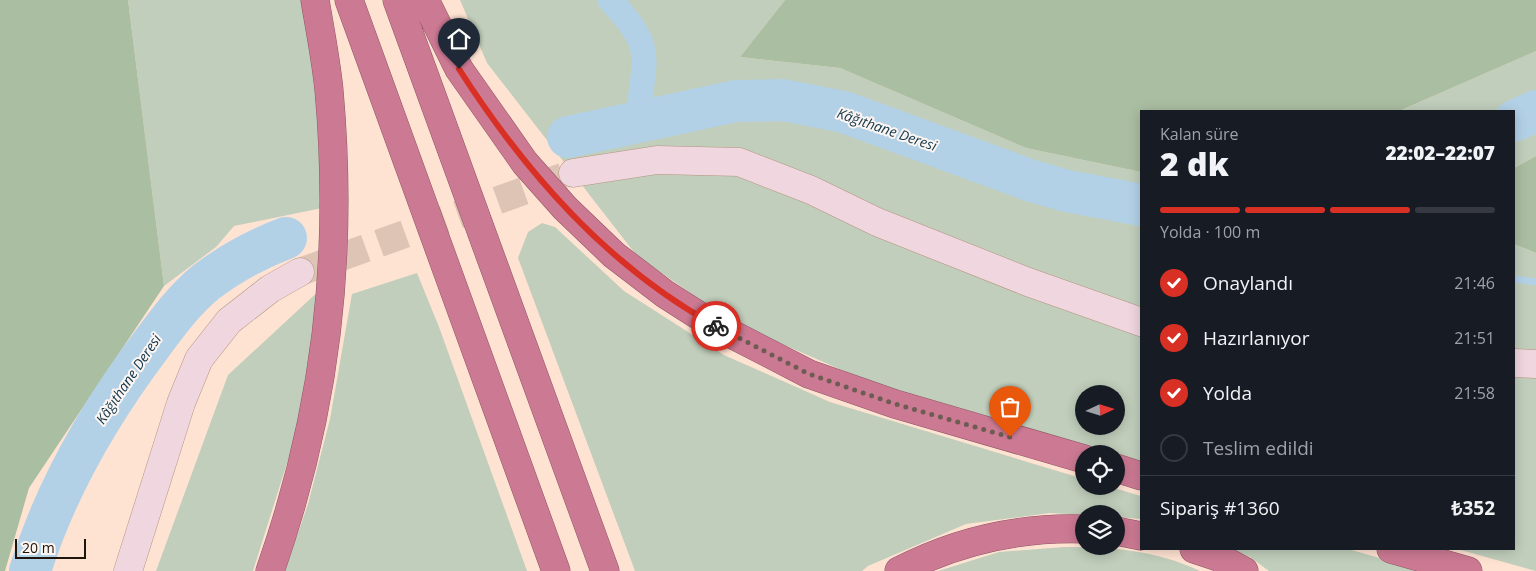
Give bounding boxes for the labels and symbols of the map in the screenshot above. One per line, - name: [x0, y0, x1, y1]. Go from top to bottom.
- pin: [438, 18, 480, 69]
- water label: Kâğıthane Deresi: [835, 103, 940, 155]
- courier: [691, 301, 741, 351]
- water label: Kâğıthane Deresi: [91, 330, 165, 428]
- north arrow: [1075, 385, 1125, 435]
- pin: [989, 386, 1031, 437]
- scale bar: [15, 536, 86, 559]

